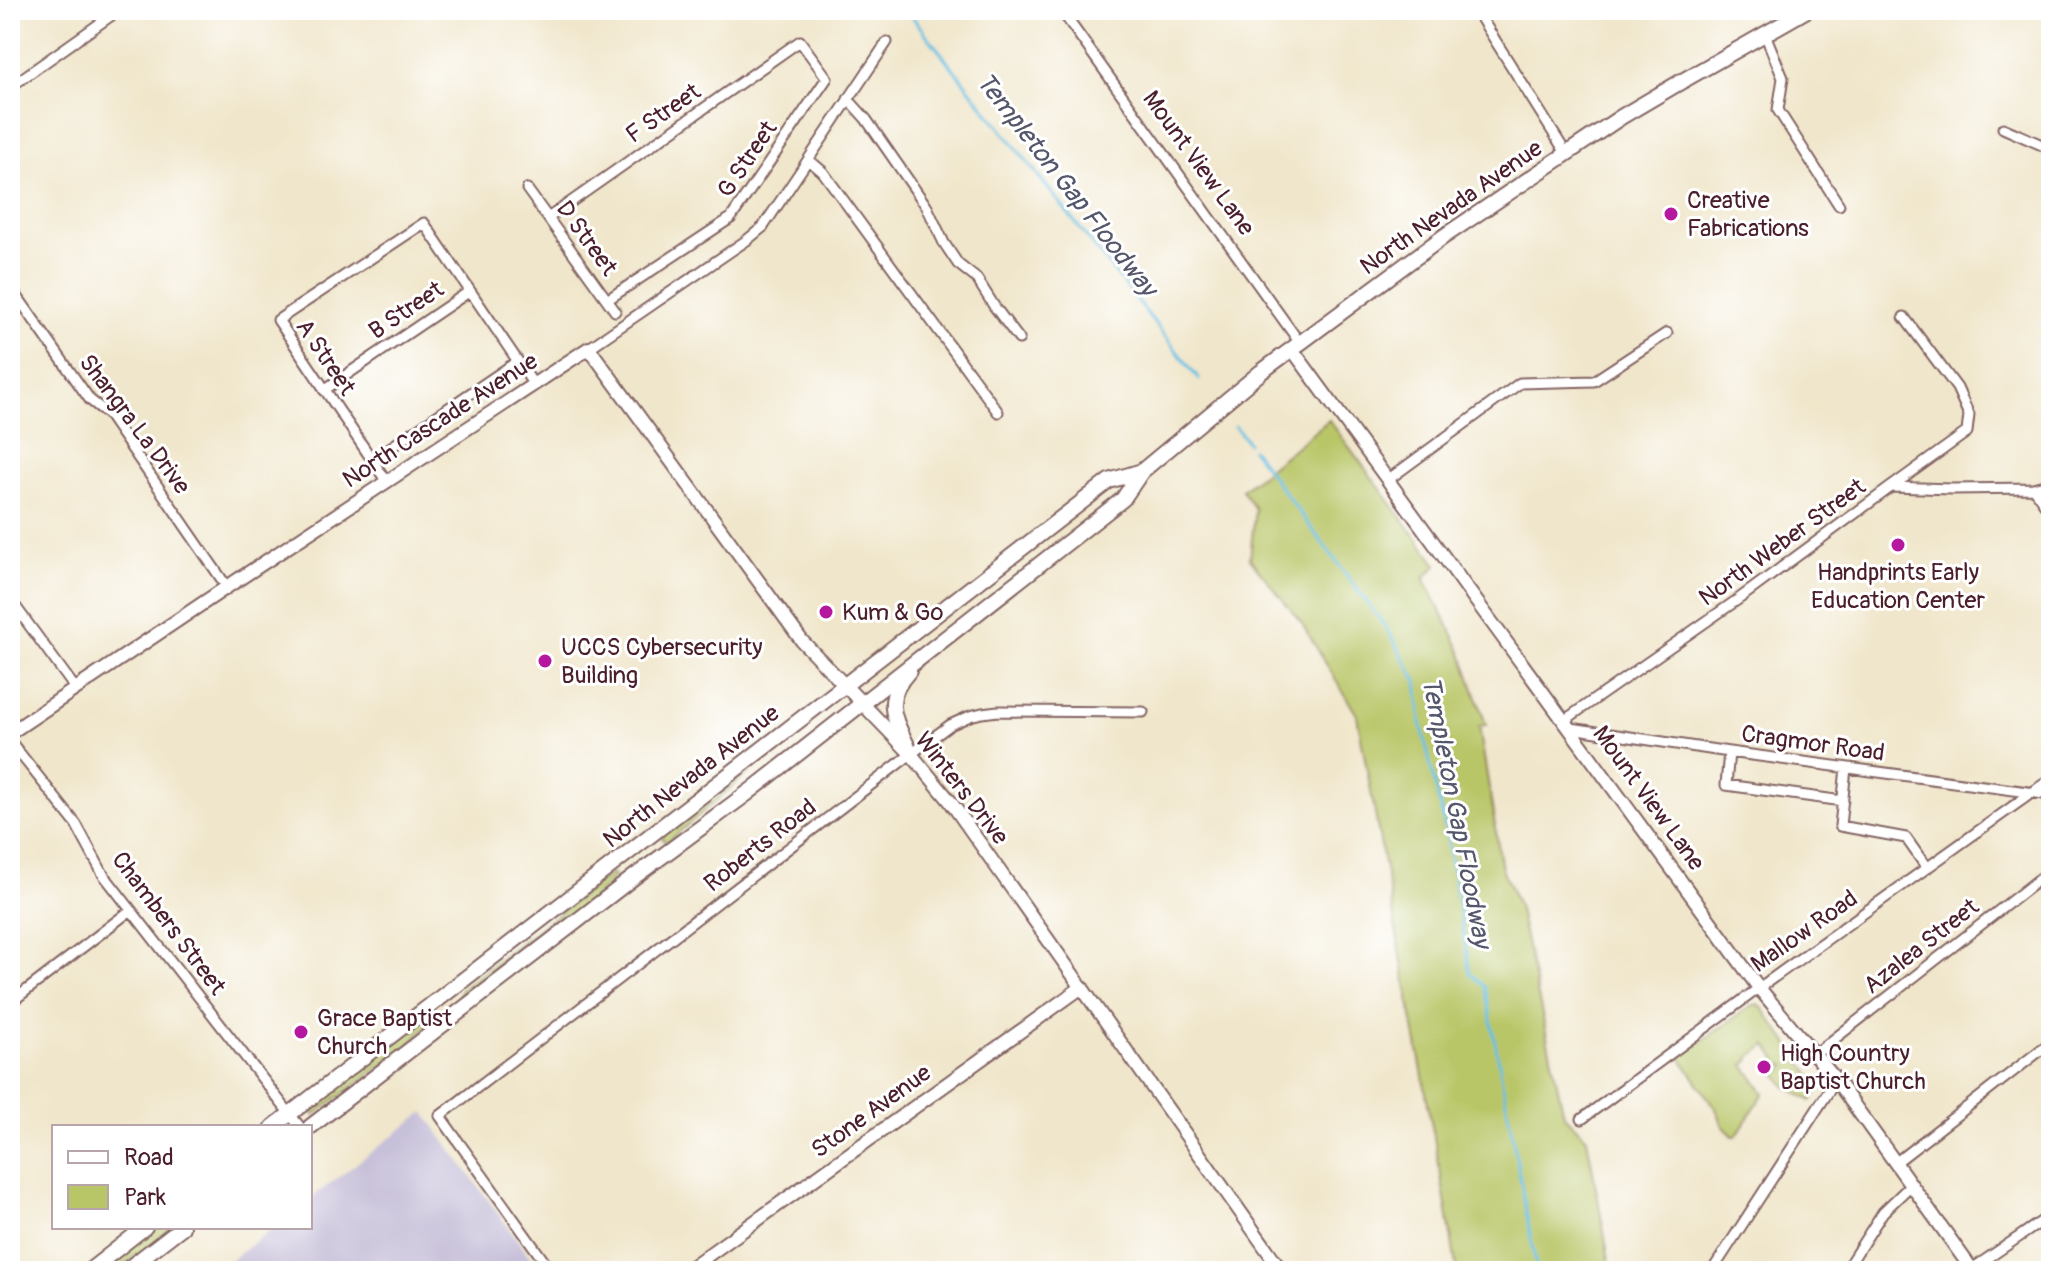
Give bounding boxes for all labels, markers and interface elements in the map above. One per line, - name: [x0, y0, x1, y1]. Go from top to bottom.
- water label: Templeton Gap Floodway: [969, 66, 1165, 305]
- street label: F Street: [620, 77, 707, 150]
- street label: Mount View Lane: [1136, 85, 1261, 241]
- street label: G Street: [711, 115, 784, 203]
- street label: North Nevada Avenue: [1355, 134, 1548, 281]
- place label: Creative Fabrications: [1687, 186, 1809, 243]
- street label: D Street: [550, 195, 624, 282]
- marker: Creative Fabrications: [1662, 205, 1680, 223]
- street label: B Street: [363, 275, 449, 346]
- street label: A Street: [290, 314, 362, 401]
- street label: North Cascade Avenue: [337, 346, 543, 494]
- street label: Shangra La Drive: [73, 349, 197, 500]
- street label: North Weber Street: [1693, 472, 1871, 613]
- marker: Handprints Early Education Center: [1889, 536, 1907, 554]
- place label: Handprints Early Education Center: [1811, 558, 1985, 615]
- place label: Kum & Go: [842, 598, 943, 627]
- marker: Kum & Go: [817, 603, 835, 621]
- place label: UCCS Cybersecurity Building: [561, 633, 763, 690]
- marker: UCCS Cybersecurity Building: [536, 652, 554, 670]
- water label: Templeton Gap Floodway: [1414, 674, 1498, 953]
- street label: North Nevada Avenue: [597, 698, 785, 854]
- street label: Cragmor Road: [1739, 719, 1886, 768]
- street label: Mount View Lane: [1586, 720, 1711, 876]
- street label: Winters Drive: [909, 726, 1015, 851]
- street label: Roberts Road: [698, 793, 822, 898]
- street label: Chambers Street: [105, 846, 232, 1001]
- street label: Mallow Road: [1745, 884, 1863, 979]
- street label: Azalea Street: [1858, 892, 1985, 1000]
- place label: Grace Baptist Church: [317, 1004, 453, 1061]
- marker: Grace Baptist Church: [292, 1023, 310, 1041]
- place label: High Country Baptist Church: [1780, 1039, 1926, 1096]
- street label: Stone Avenue: [806, 1058, 937, 1164]
- marker: High Country Baptist Church: [1755, 1058, 1773, 1076]
- legend: [52, 1125, 312, 1229]
- text: Road: [124, 1143, 174, 1172]
- text: Park: [124, 1183, 166, 1212]

